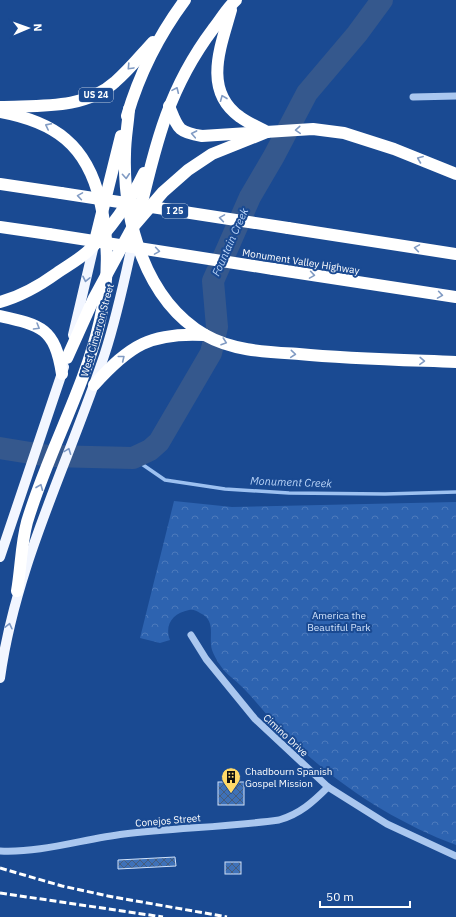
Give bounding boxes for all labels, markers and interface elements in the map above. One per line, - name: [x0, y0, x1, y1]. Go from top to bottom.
- north arrow: [8, 8, 48, 48]
- text: N: [31, 23, 45, 32]
- one-way arrow: [128, 62, 135, 70]
- one-way arrow: [171, 87, 179, 94]
- road number: US 24: [79, 88, 113, 102]
- one-way arrow: [220, 94, 228, 101]
- one-way arrow: [44, 123, 52, 131]
- one-way arrow: [295, 125, 301, 134]
- one-way arrow: [191, 130, 197, 139]
- one-way arrow: [416, 156, 423, 164]
- one-way arrow: [122, 173, 131, 179]
- one-way arrow: [77, 192, 83, 201]
- road number: I 25: [162, 204, 188, 218]
- water label: Fountain Creek: [209, 205, 251, 278]
- one-way arrow: [219, 214, 225, 223]
- one-way arrow: [414, 244, 421, 253]
- one-way arrow: [154, 246, 160, 255]
- street label: Monument Valley Highway: [241, 246, 360, 277]
- one-way arrow: [309, 270, 315, 279]
- one-way arrow: [83, 276, 91, 283]
- street label: West Cimarron Street: [78, 282, 117, 378]
- one-way arrow: [437, 290, 443, 299]
- one-way arrow: [33, 322, 40, 329]
- one-way arrow: [220, 338, 227, 346]
- one-way arrow: [290, 349, 296, 358]
- one-way arrow: [117, 356, 124, 363]
- one-way arrow: [419, 357, 425, 365]
- one-way arrow: [64, 447, 72, 454]
- water label: Monument Creek: [250, 474, 332, 490]
- one-way arrow: [36, 483, 44, 490]
- park label: America the Beautiful Park: [307, 609, 371, 634]
- one-way arrow: [5, 622, 13, 629]
- street label: Cimino Drive: [260, 711, 311, 760]
- place label: Chadbourn Spanish Gospel Mission: [245, 765, 333, 790]
- building icon: Chadbourn Spanish Gospel Mission: [220, 766, 242, 794]
- street label: Conejos Street: [135, 811, 202, 830]
- scale bar: [320, 883, 410, 909]
- text: 50 m: [326, 889, 354, 904]

